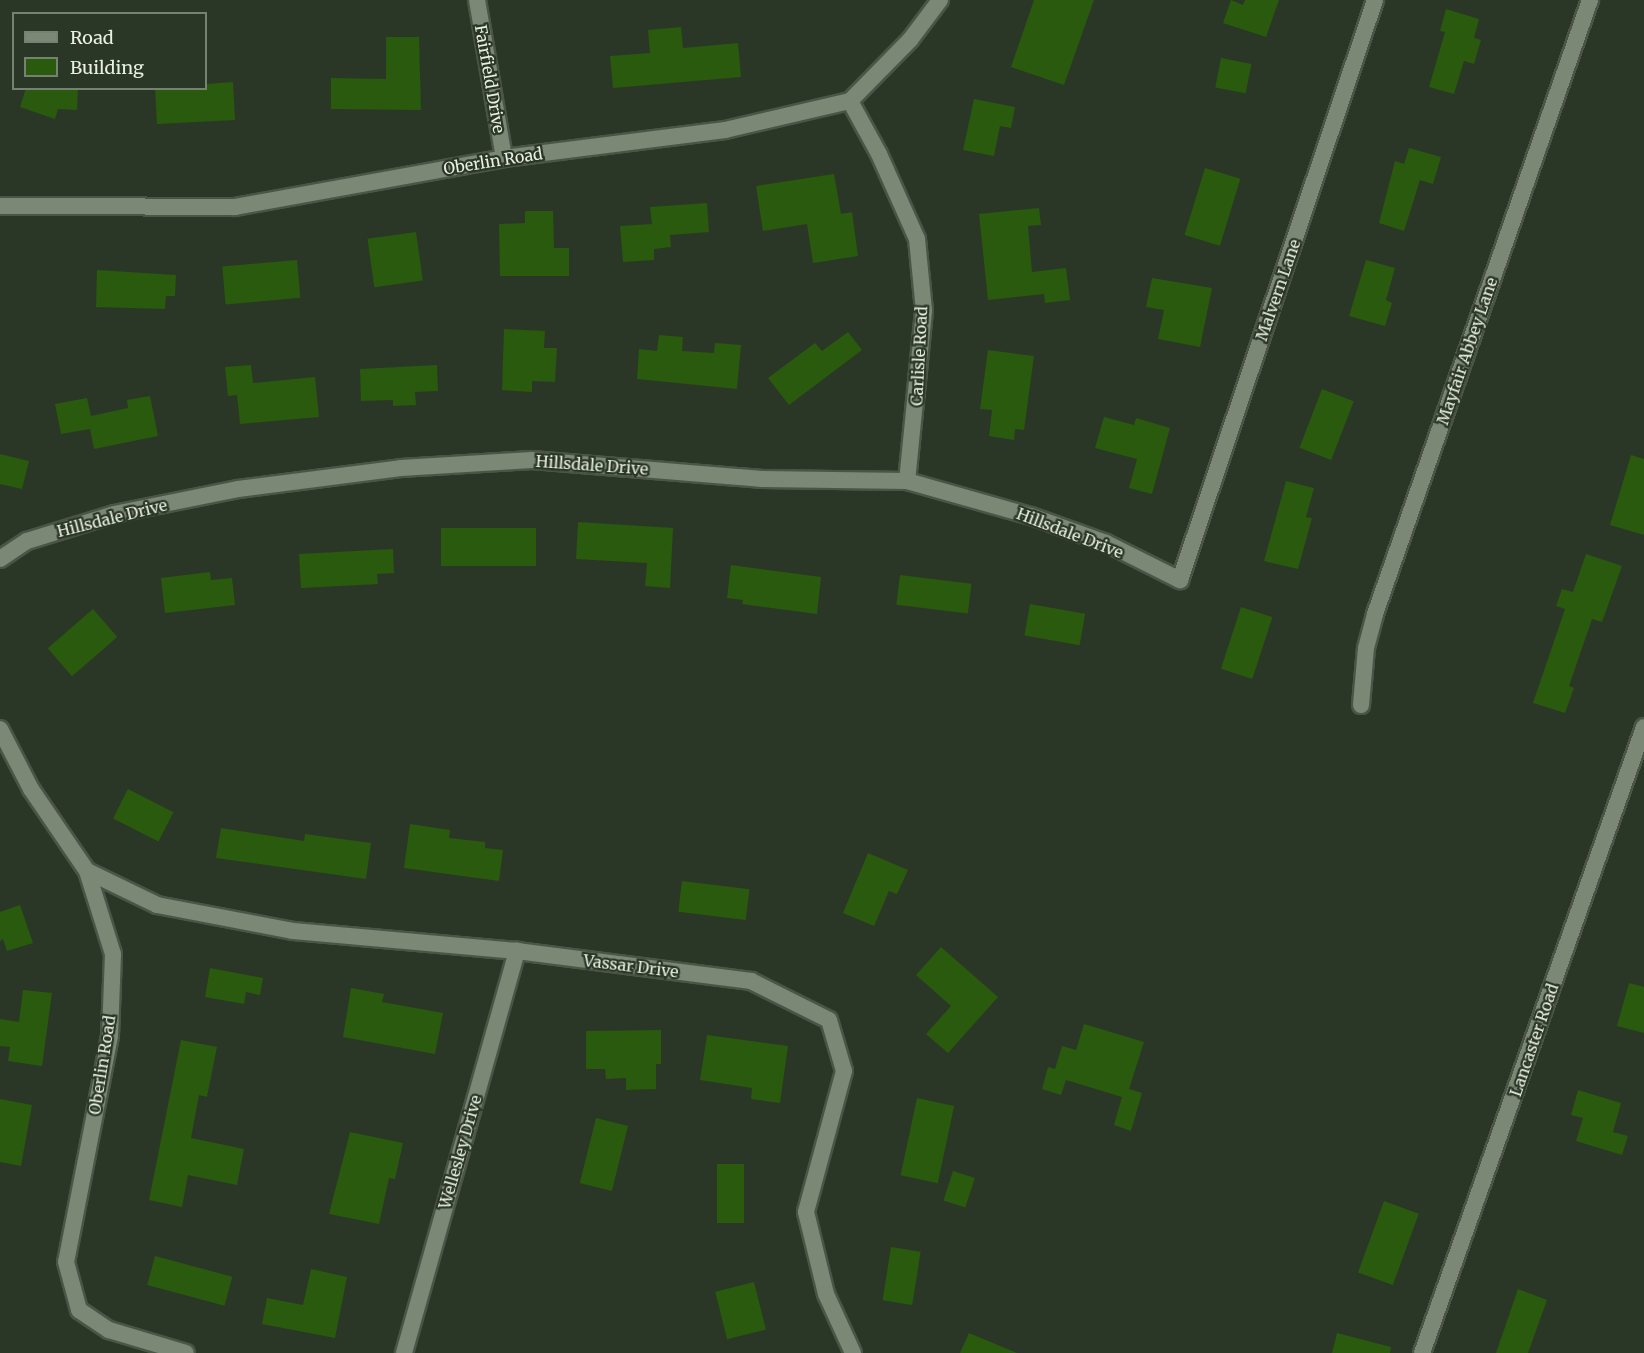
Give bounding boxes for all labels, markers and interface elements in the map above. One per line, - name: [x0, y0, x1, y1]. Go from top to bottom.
- legend: [12, 12, 207, 90]
- street label: Fairfield Drive: [471, 23, 509, 135]
- text: Road: [70, 26, 114, 49]
- text: Building: [70, 56, 144, 79]
- street label: Oberlin Road: [442, 144, 544, 178]
- street label: Malvern Lane: [1252, 237, 1304, 343]
- street label: Mayfair Abbey Lane: [1433, 275, 1501, 427]
- street label: Carlisle Road: [907, 306, 931, 406]
- street label: Hillsdale Drive: [535, 451, 649, 479]
- street label: Hillsdale Drive: [55, 495, 169, 541]
- street label: Hillsdale Drive: [1014, 504, 1126, 562]
- street label: Vassar Drive: [582, 951, 680, 981]
- street label: Lancaster Road: [1506, 981, 1562, 1099]
- street label: Oberlin Road: [85, 1014, 119, 1116]
- street label: Wellesley Drive: [435, 1093, 485, 1211]

